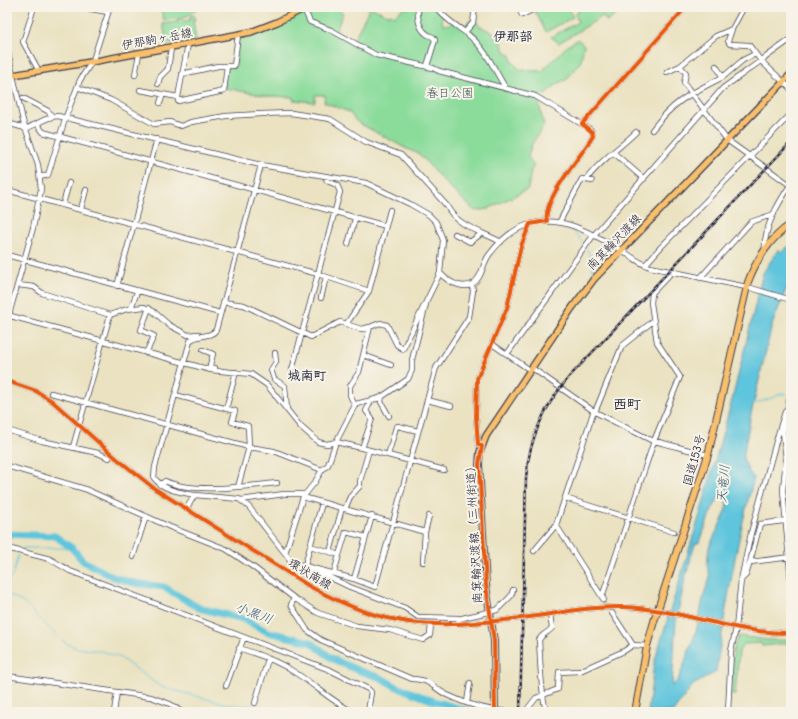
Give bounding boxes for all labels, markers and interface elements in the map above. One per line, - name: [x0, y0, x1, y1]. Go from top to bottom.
- street label: 伊那駒ヶ岳線: [120, 25, 194, 53]
- district label: 伊那部: [493, 29, 533, 44]
- park label: 春日公園: [426, 86, 474, 100]
- street label: 南箕輪沢渡線: [584, 211, 644, 273]
- district label: 城南町: [287, 368, 327, 383]
- district label: 西町: [613, 396, 641, 413]
- street label: 国道153号: [680, 432, 708, 488]
- street label: 南箕輪沢渡線（三州街道）: [463, 460, 485, 604]
- water label: 天竜川: [714, 464, 732, 504]
- street label: 環状南線: [286, 556, 334, 592]
- water label: 小黒川: [233, 599, 275, 627]

